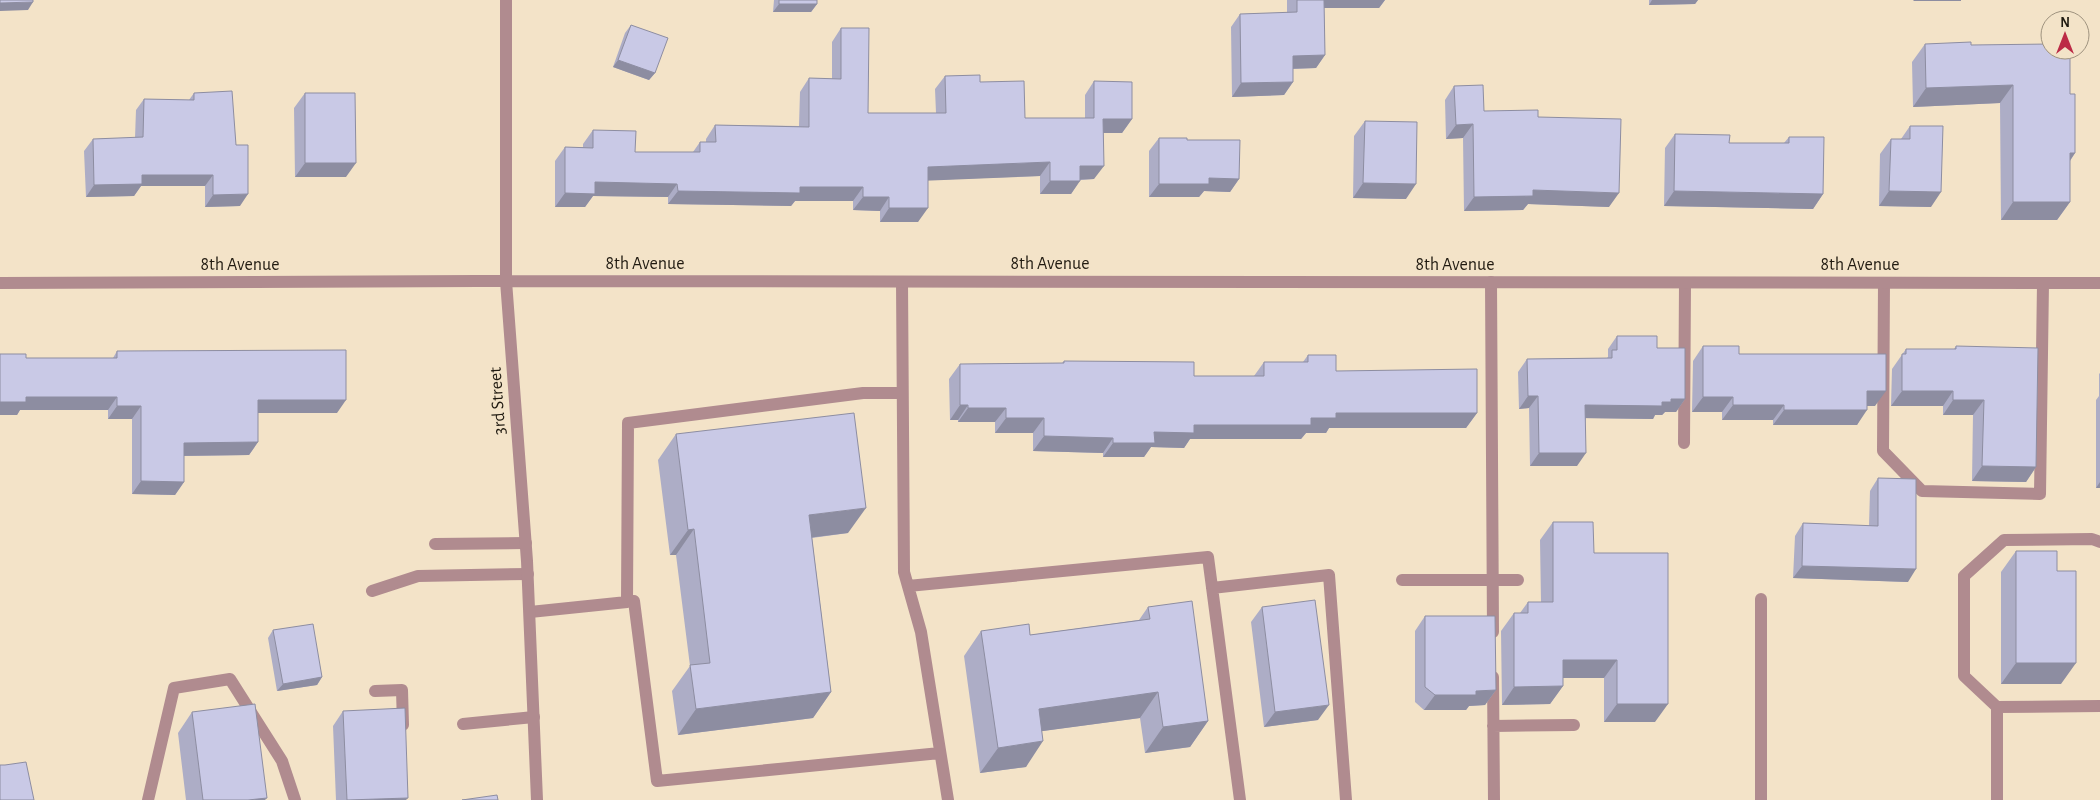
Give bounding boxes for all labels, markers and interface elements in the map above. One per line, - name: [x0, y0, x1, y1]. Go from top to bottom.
- north arrow: [2040, 10, 2090, 60]
- text: N: [2060, 16, 2070, 30]
- street label: 8th Avenue: [605, 255, 685, 273]
- street label: 8th Avenue: [1010, 255, 1090, 273]
- street label: 8th Avenue: [200, 256, 280, 274]
- street label: 8th Avenue: [1415, 256, 1495, 274]
- street label: 8th Avenue: [1820, 256, 1900, 274]
- street label: 3rd Street: [487, 366, 509, 435]

